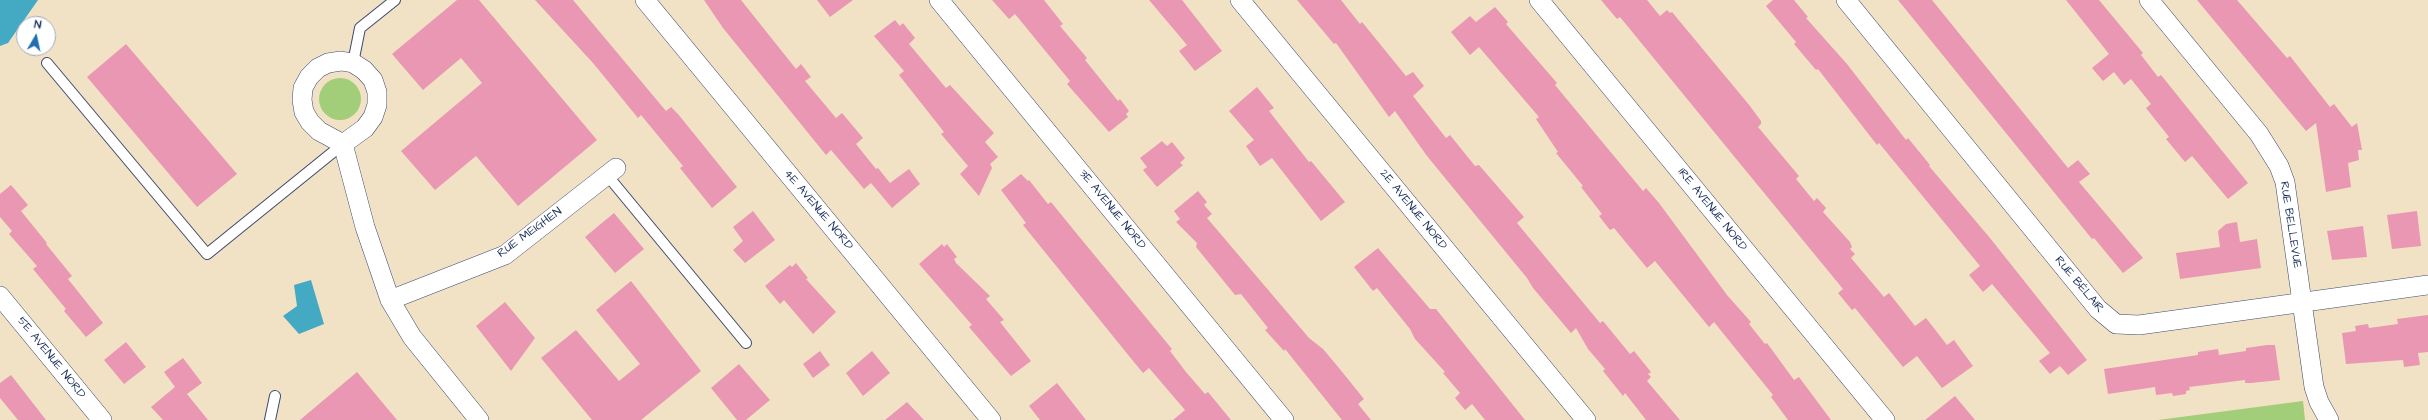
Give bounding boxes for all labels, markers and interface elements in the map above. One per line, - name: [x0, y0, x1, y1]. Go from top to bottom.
- north arrow: [16, 16, 56, 56]
- text: N: [33, 17, 42, 33]
- street label: 1RE AVENUE NORD: [1674, 166, 1750, 254]
- street label: 4E AVENUE NORD: [780, 167, 856, 253]
- street label: 3E AVENUE NORD: [1075, 167, 1149, 253]
- street label: 2E AVENUE NORD: [1376, 167, 1450, 253]
- street label: RUE BELLEVUE: [2276, 180, 2304, 270]
- street label: RUE MEIGHEN: [495, 205, 565, 261]
- street label: RUE BÉLAIR: [2051, 254, 2107, 316]
- street label: 5E AVENUE NORD: [14, 314, 88, 402]

